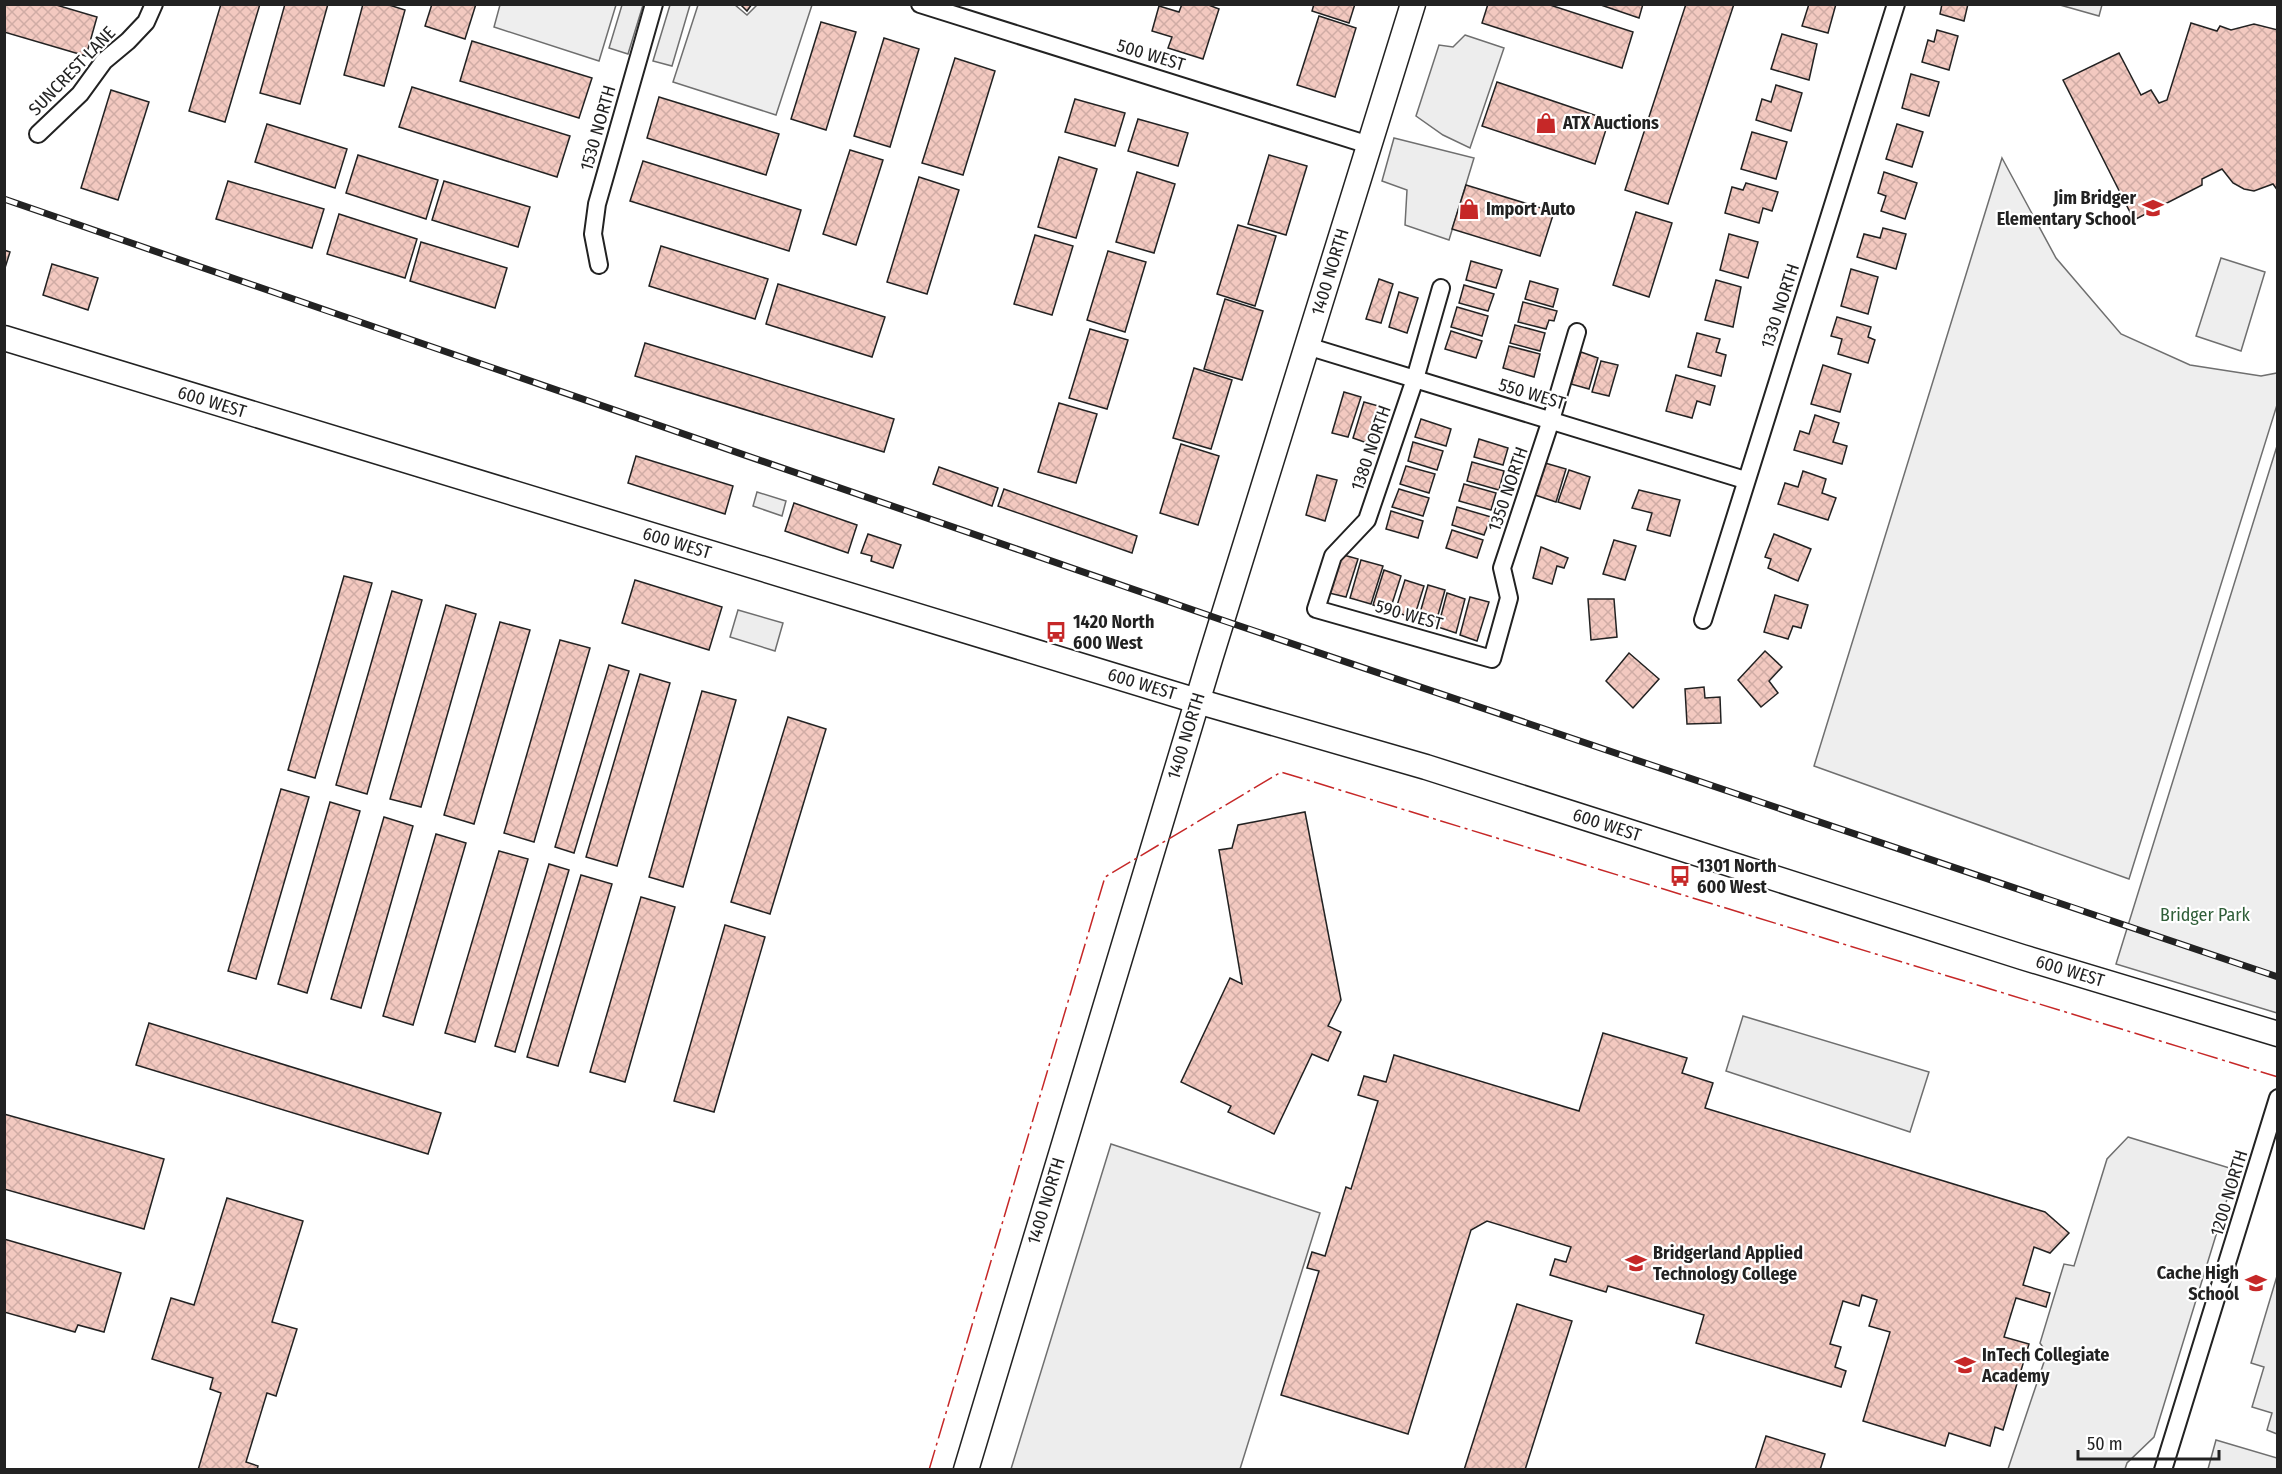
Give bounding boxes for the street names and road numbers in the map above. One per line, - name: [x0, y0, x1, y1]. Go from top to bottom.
- street label: SUNCREST LANE: [24, 22, 120, 120]
- street label: 500 WEST: [1114, 34, 1188, 76]
- street label: 1530 NORTH: [575, 83, 621, 173]
- street label: 1400 NORTH: [1306, 226, 1354, 318]
- street label: 1330 NORTH: [1756, 261, 1804, 351]
- street label: 550 WEST: [1496, 373, 1569, 415]
- street label: 600 WEST: [175, 381, 250, 423]
- street label: 1380 NORTH: [1346, 402, 1396, 494]
- street label: 1350 NORTH: [1483, 444, 1533, 534]
- street label: 600 WEST: [640, 522, 715, 564]
- street label: 590 WEST: [1373, 595, 1446, 635]
- street label: 600 WEST: [1105, 663, 1180, 705]
- street label: 1400 NORTH: [1162, 690, 1210, 782]
- street label: 600 WEST: [1570, 804, 1645, 847]
- street label: 600 WEST: [2033, 950, 2108, 992]
- street label: 1200 NORTH: [2205, 1147, 2253, 1239]
- street label: 1400 NORTH: [1022, 1155, 1070, 1247]

